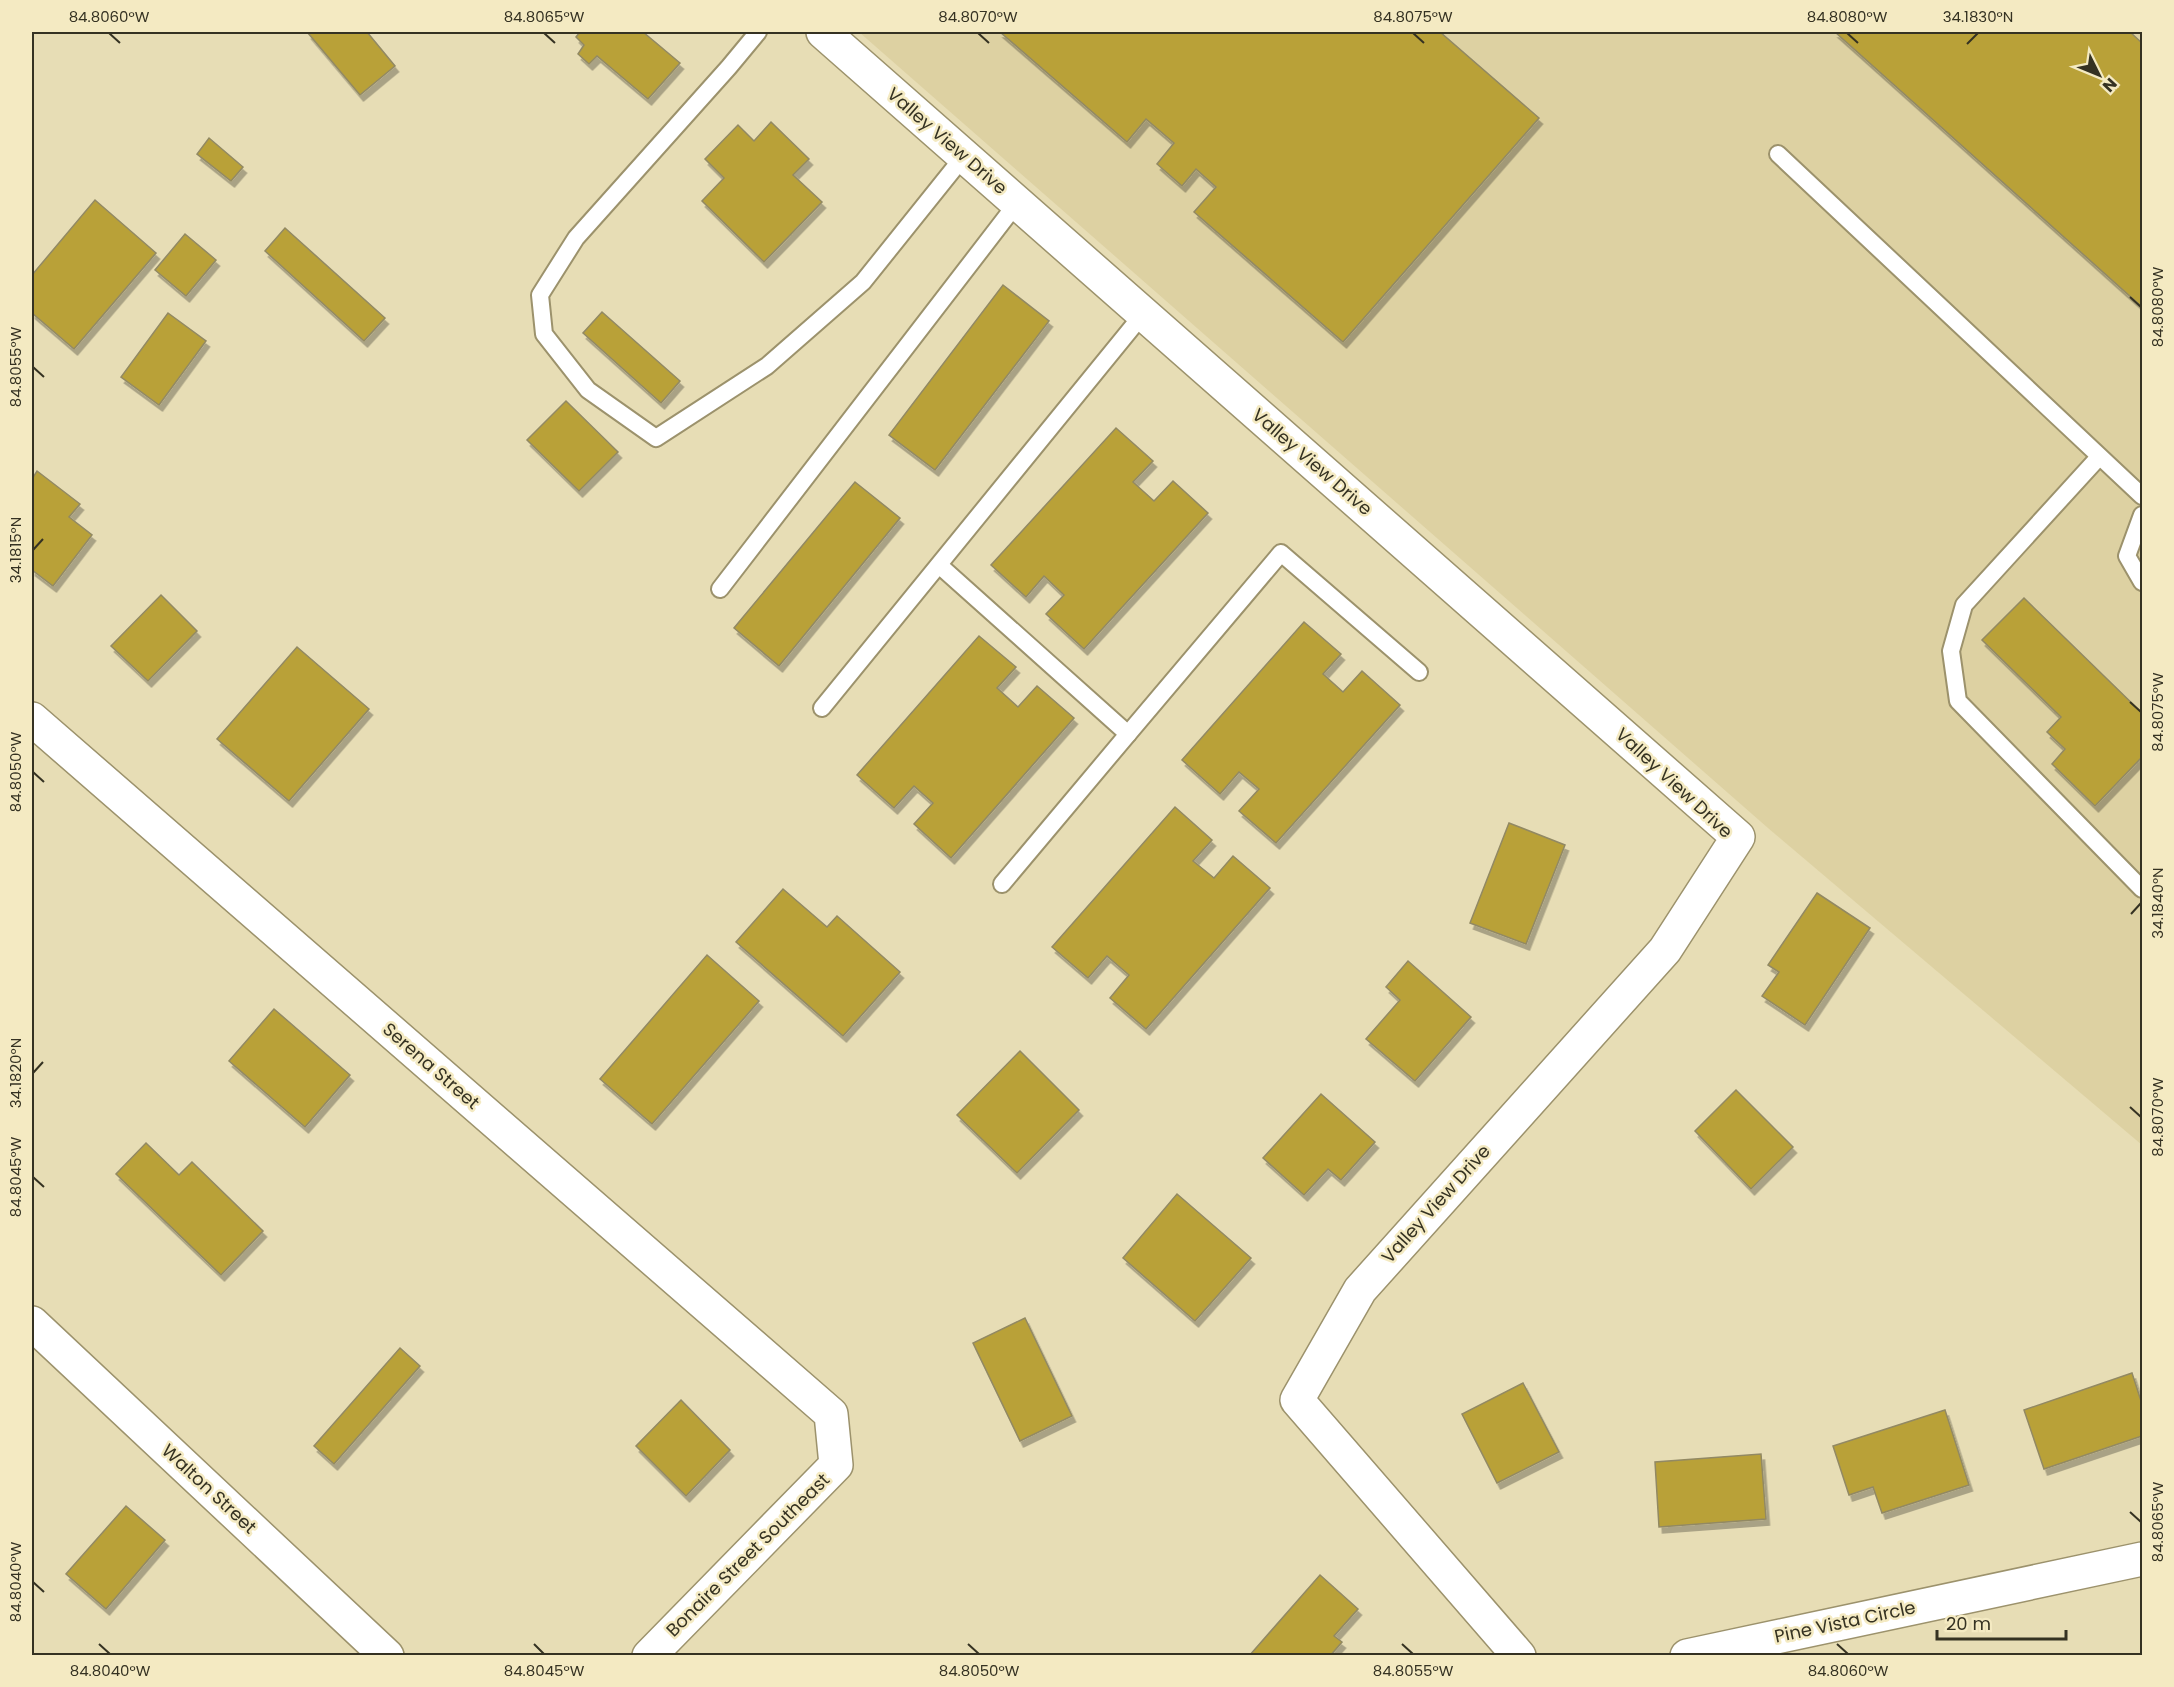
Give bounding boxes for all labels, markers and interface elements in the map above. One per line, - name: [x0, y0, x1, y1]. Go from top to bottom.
- text: 84.8060°W: [69, 6, 150, 27]
- text: 84.8065°W: [504, 6, 585, 27]
- text: 84.8070°W: [938, 6, 1018, 27]
- text: 84.8075°W: [1373, 6, 1453, 27]
- text: 84.8080°W: [1807, 6, 1888, 27]
- text: 34.1830°N: [1943, 6, 2013, 27]
- north arrow: [2069, 45, 2129, 105]
- text: N: [2097, 73, 2122, 97]
- street label: Valley View Drive: [882, 81, 1013, 200]
- text: 84.8080°W: [2147, 266, 2168, 347]
- text: 84.8055°W: [5, 326, 26, 407]
- street label: Valley View Drive: [1247, 402, 1378, 521]
- text: 34.1815°N: [5, 517, 26, 583]
- text: 84.8075°W: [2147, 672, 2168, 752]
- street label: Valley View Drive: [1610, 722, 1738, 844]
- text: 84.8050°W: [5, 731, 26, 812]
- text: 34.1840°N: [2147, 867, 2168, 939]
- street label: Serena Street: [378, 1017, 485, 1115]
- text: 34.1820°N: [5, 1038, 26, 1108]
- text: 84.8070°W: [2147, 1077, 2168, 1157]
- text: 84.8045°W: [5, 1136, 26, 1217]
- street label: Valley View Drive: [1376, 1139, 1496, 1268]
- street label: Walton Street: [156, 1438, 262, 1539]
- street label: Bonaire Street Southeast: [660, 1467, 835, 1642]
- text: 84.8065°W: [2147, 1481, 2168, 1562]
- text: 84.8040°W: [5, 1541, 26, 1622]
- street label: Pine Vista Circle: [1772, 1594, 1918, 1649]
- scale bar: [1937, 1603, 2066, 1641]
- text: 20 m: [1946, 1611, 1991, 1636]
- text: 84.8040°W: [70, 1660, 151, 1681]
- text: 84.8045°W: [504, 1660, 585, 1681]
- text: 84.8050°W: [939, 1660, 1020, 1681]
- text: 84.8055°W: [1373, 1660, 1454, 1681]
- text: 84.8060°W: [1808, 1660, 1889, 1681]

